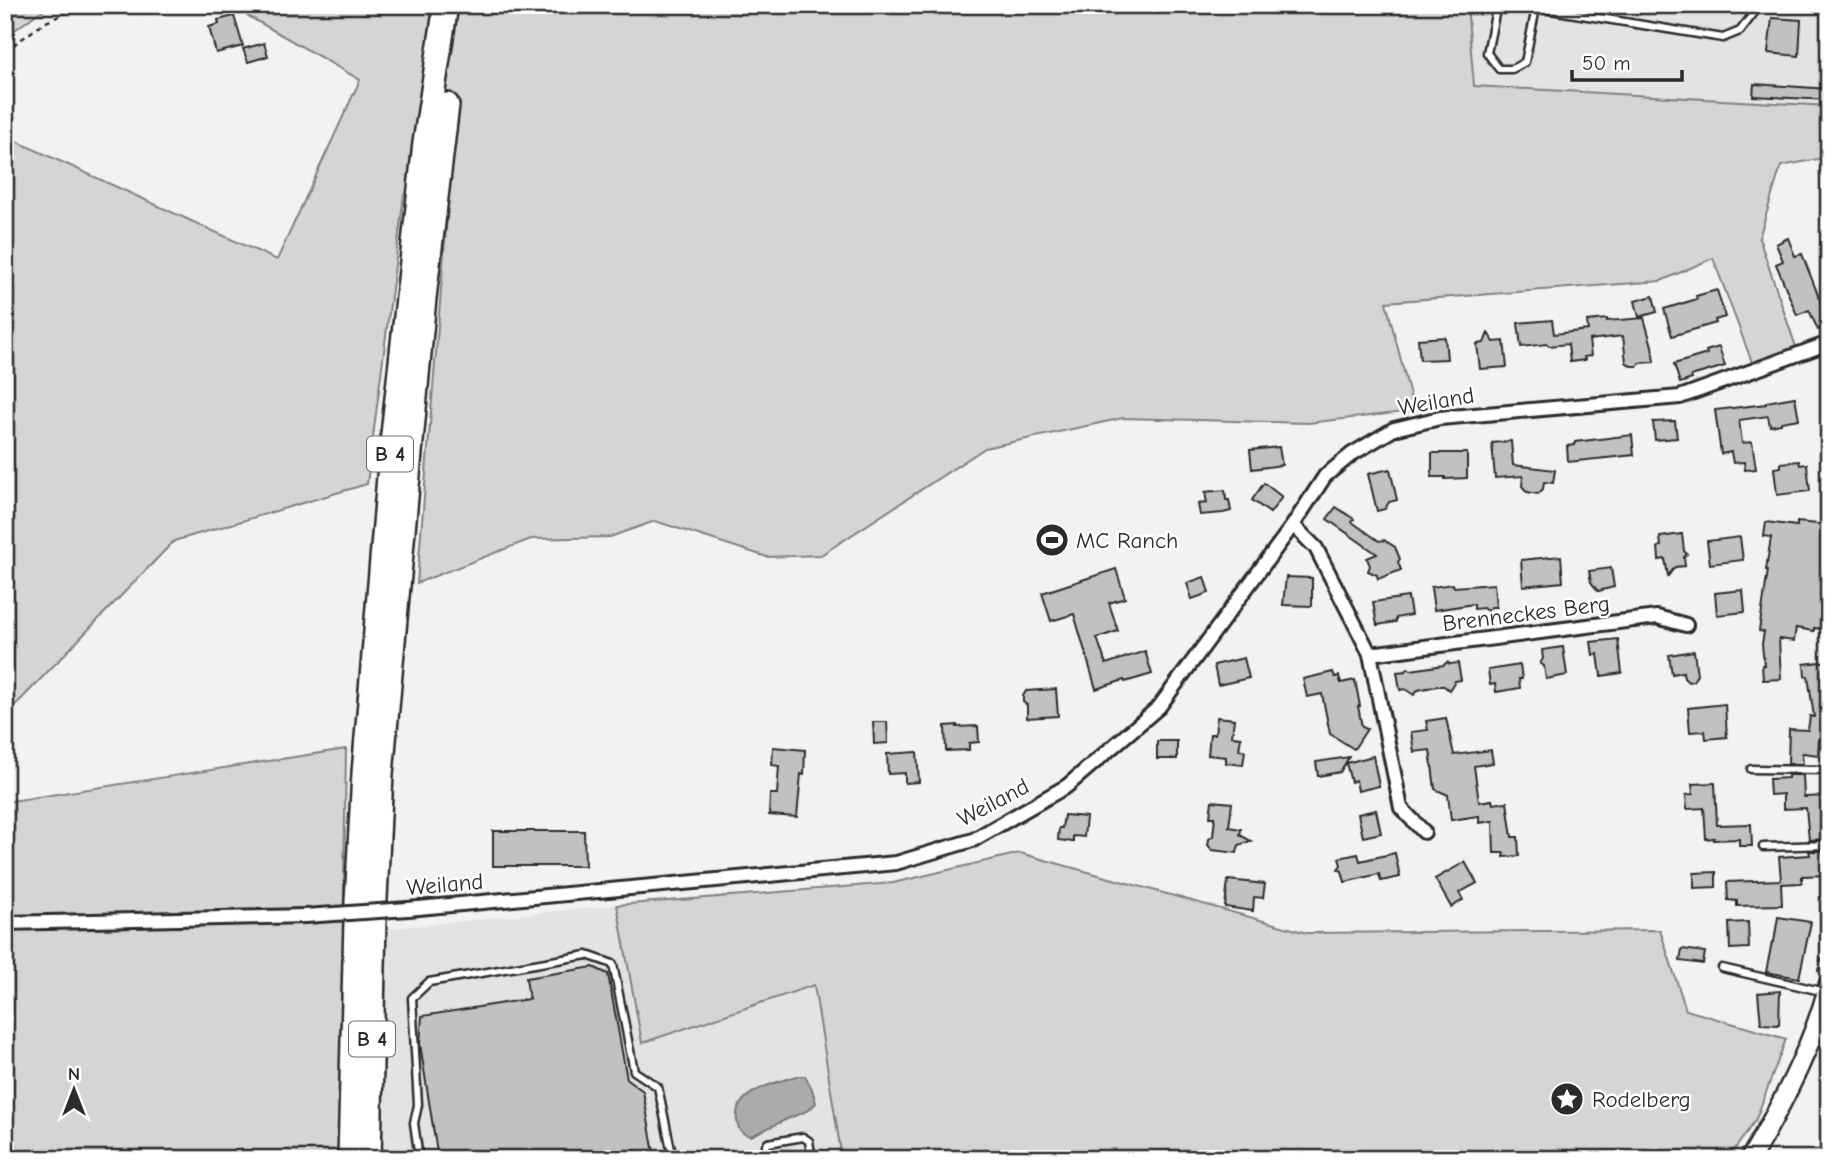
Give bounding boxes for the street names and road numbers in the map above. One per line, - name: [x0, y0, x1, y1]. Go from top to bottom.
- street label: Weiland: [1396, 382, 1476, 421]
- road number: B 4: [367, 436, 413, 472]
- street label: Brenneckes Berg: [1441, 590, 1611, 637]
- street label: Weiland: [953, 772, 1034, 832]
- street label: Weiland: [406, 868, 485, 901]
- road number: B 4: [349, 1021, 395, 1056]

